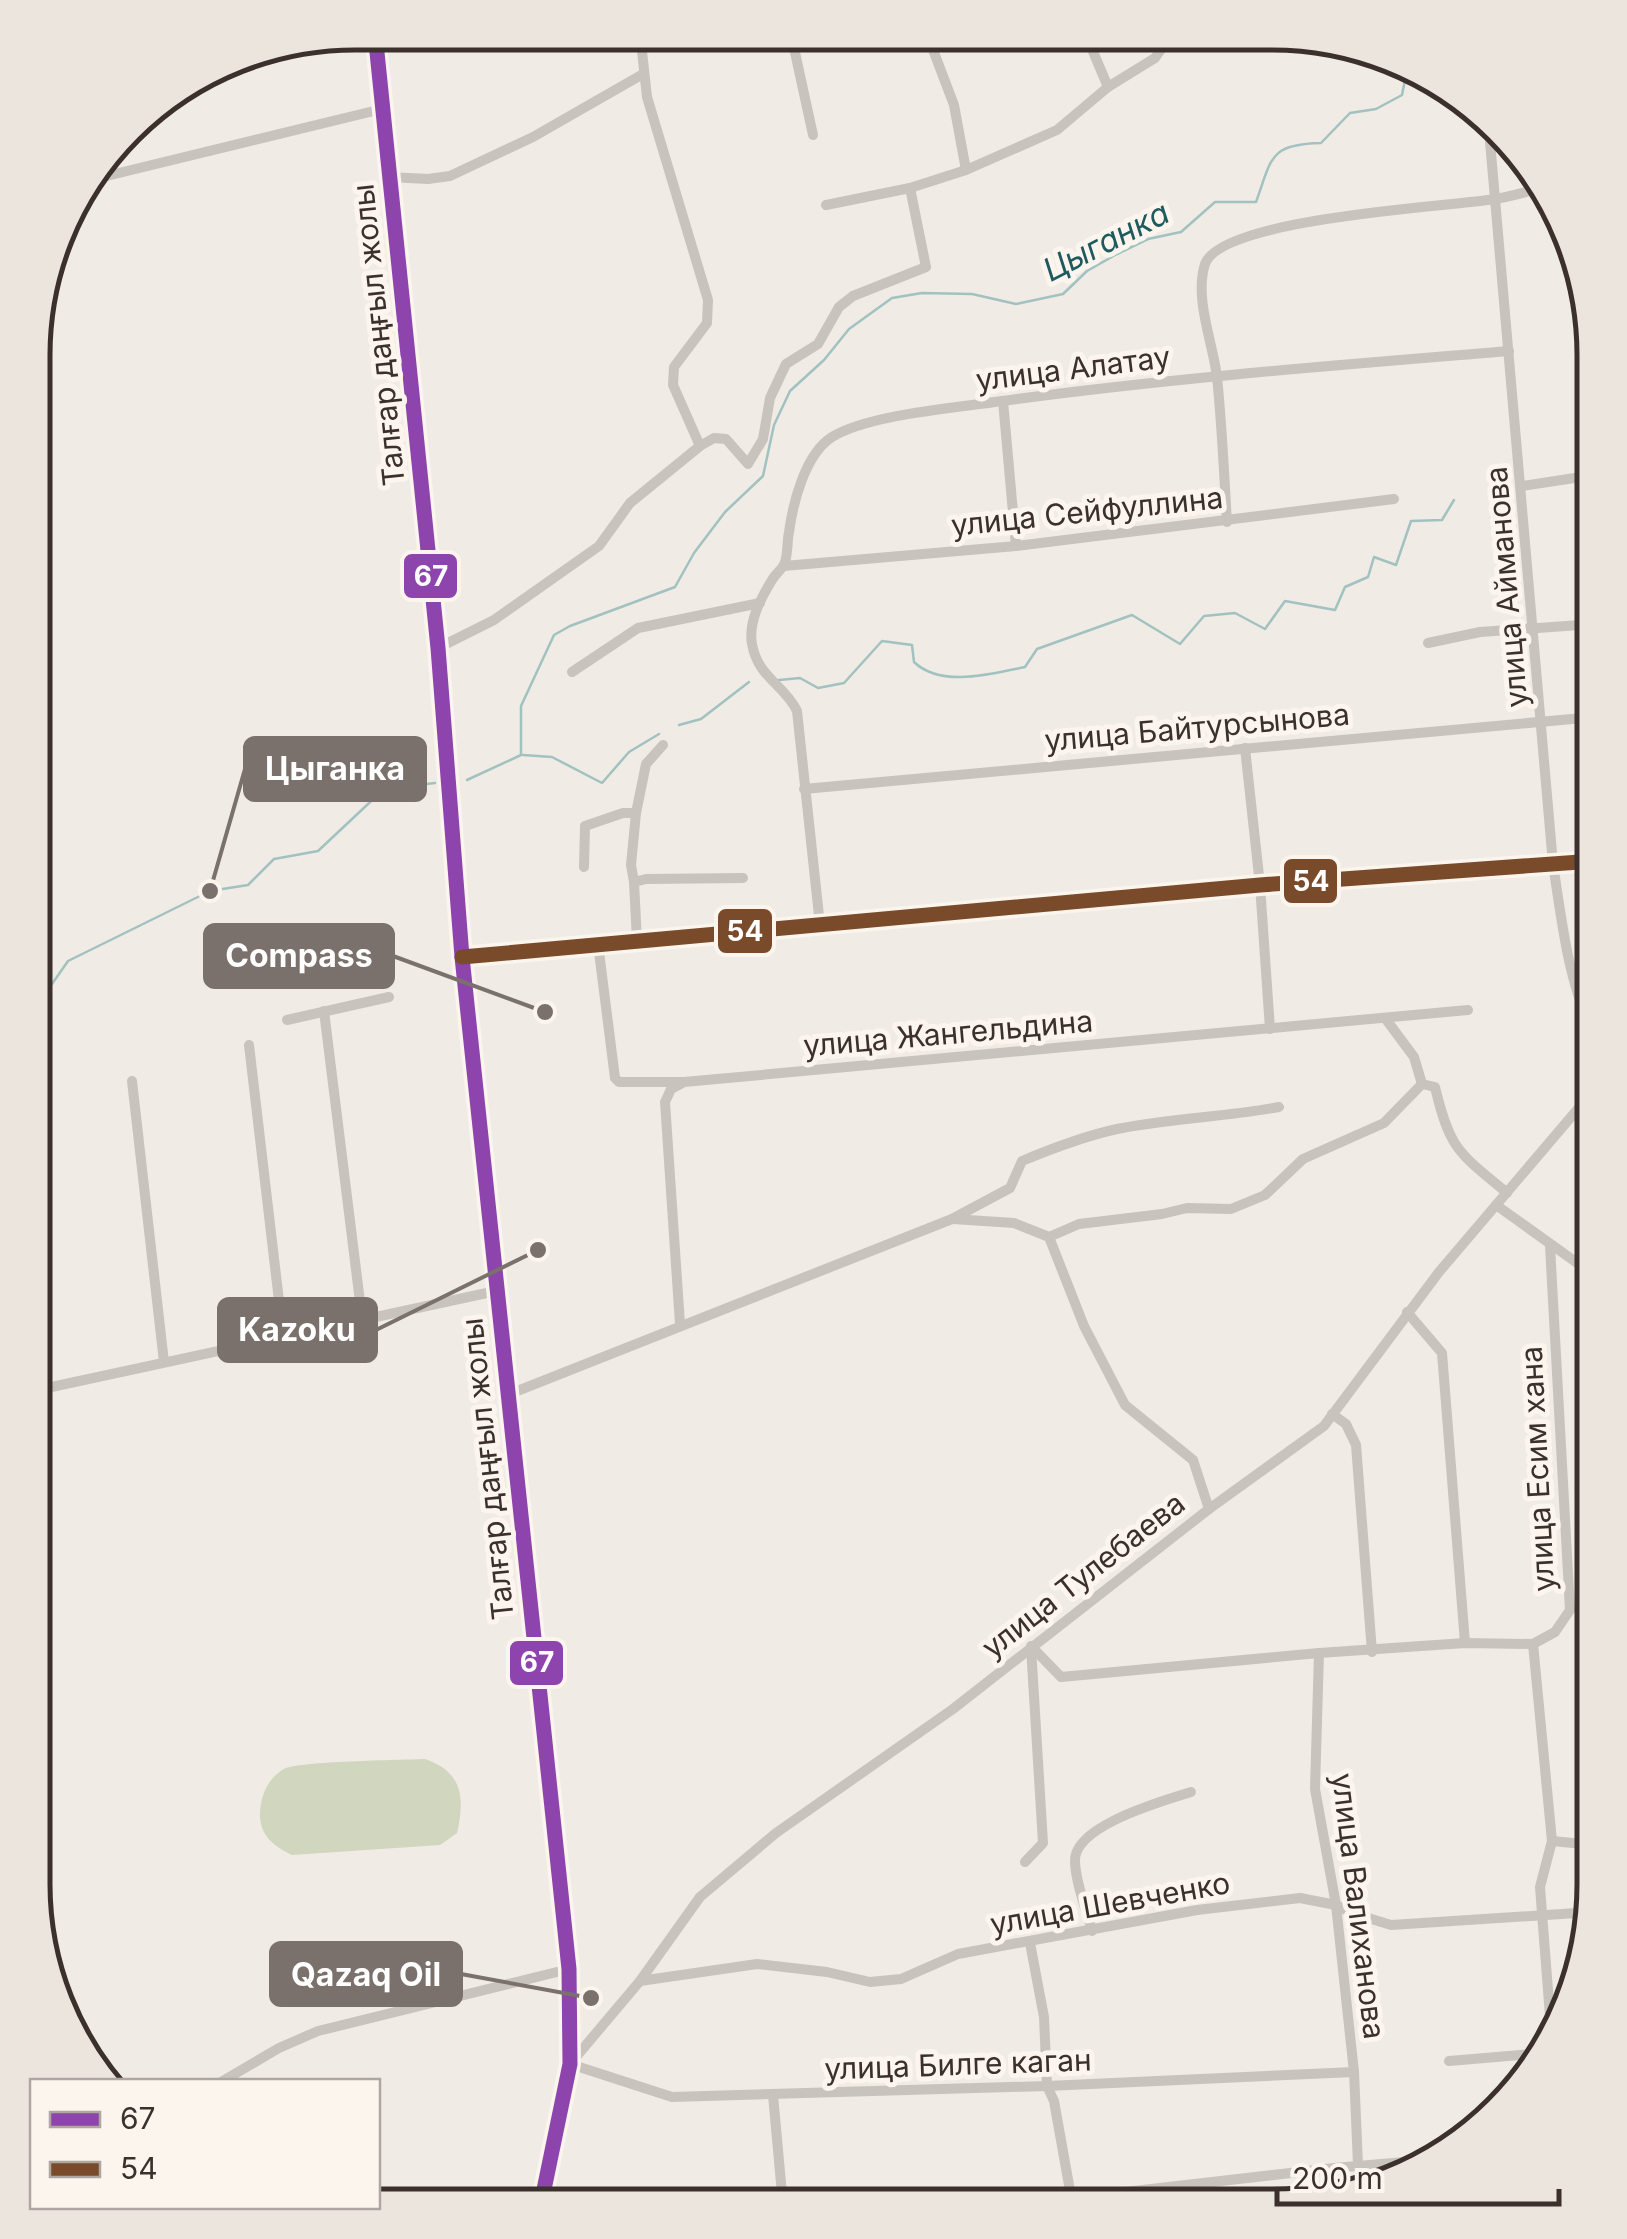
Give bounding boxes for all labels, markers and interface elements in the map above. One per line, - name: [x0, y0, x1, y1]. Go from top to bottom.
- street label: Талғар даңғыл жолы: [344, 182, 412, 488]
- water label: Цыганка: [1036, 193, 1176, 289]
- street label: улица Алатау: [974, 338, 1172, 398]
- street label: улица Айманова: [1478, 465, 1534, 709]
- street label: улица Сейфуллина: [949, 479, 1225, 543]
- line badge: 67: [402, 552, 459, 600]
- text: 67: [414, 559, 448, 593]
- street label: улица Байтурсынова: [1043, 696, 1351, 758]
- callout: Цыганка: [245, 738, 425, 800]
- text: Цыганка: [265, 749, 405, 788]
- line badge: 54: [1282, 857, 1339, 905]
- text: 54: [1293, 864, 1329, 898]
- line badge: 54: [716, 907, 774, 955]
- text: 54: [727, 914, 763, 948]
- callout: Compass: [205, 925, 393, 987]
- text: Compass: [225, 936, 373, 975]
- street label: улица Жангельдина: [802, 1002, 1094, 1064]
- callout: Kazoku: [219, 1299, 376, 1361]
- text: Kazoku: [238, 1310, 356, 1349]
- street label: Талғар даңғыл жолы: [453, 1316, 521, 1622]
- street label: улица Есим хана: [1513, 1345, 1561, 1593]
- street label: улица Тулебаева: [974, 1485, 1192, 1665]
- line badge: 67: [508, 1639, 565, 1687]
- text: 67: [520, 1645, 554, 1679]
- street label: улица Валиханова: [1325, 1771, 1393, 2041]
- street label: улица Шевченко: [987, 1864, 1233, 1942]
- callout: Qazaq Oil: [271, 1943, 461, 2005]
- text: Qazaq Oil: [291, 1955, 441, 1994]
- street label: улица Билге каган: [824, 2041, 1092, 2087]
- legend: [30, 2079, 380, 2209]
- text: 67: [120, 2100, 156, 2136]
- scale bar: [1277, 2144, 1560, 2206]
- text: 54: [120, 2150, 158, 2186]
- text: 200 m: [1292, 2160, 1383, 2196]

